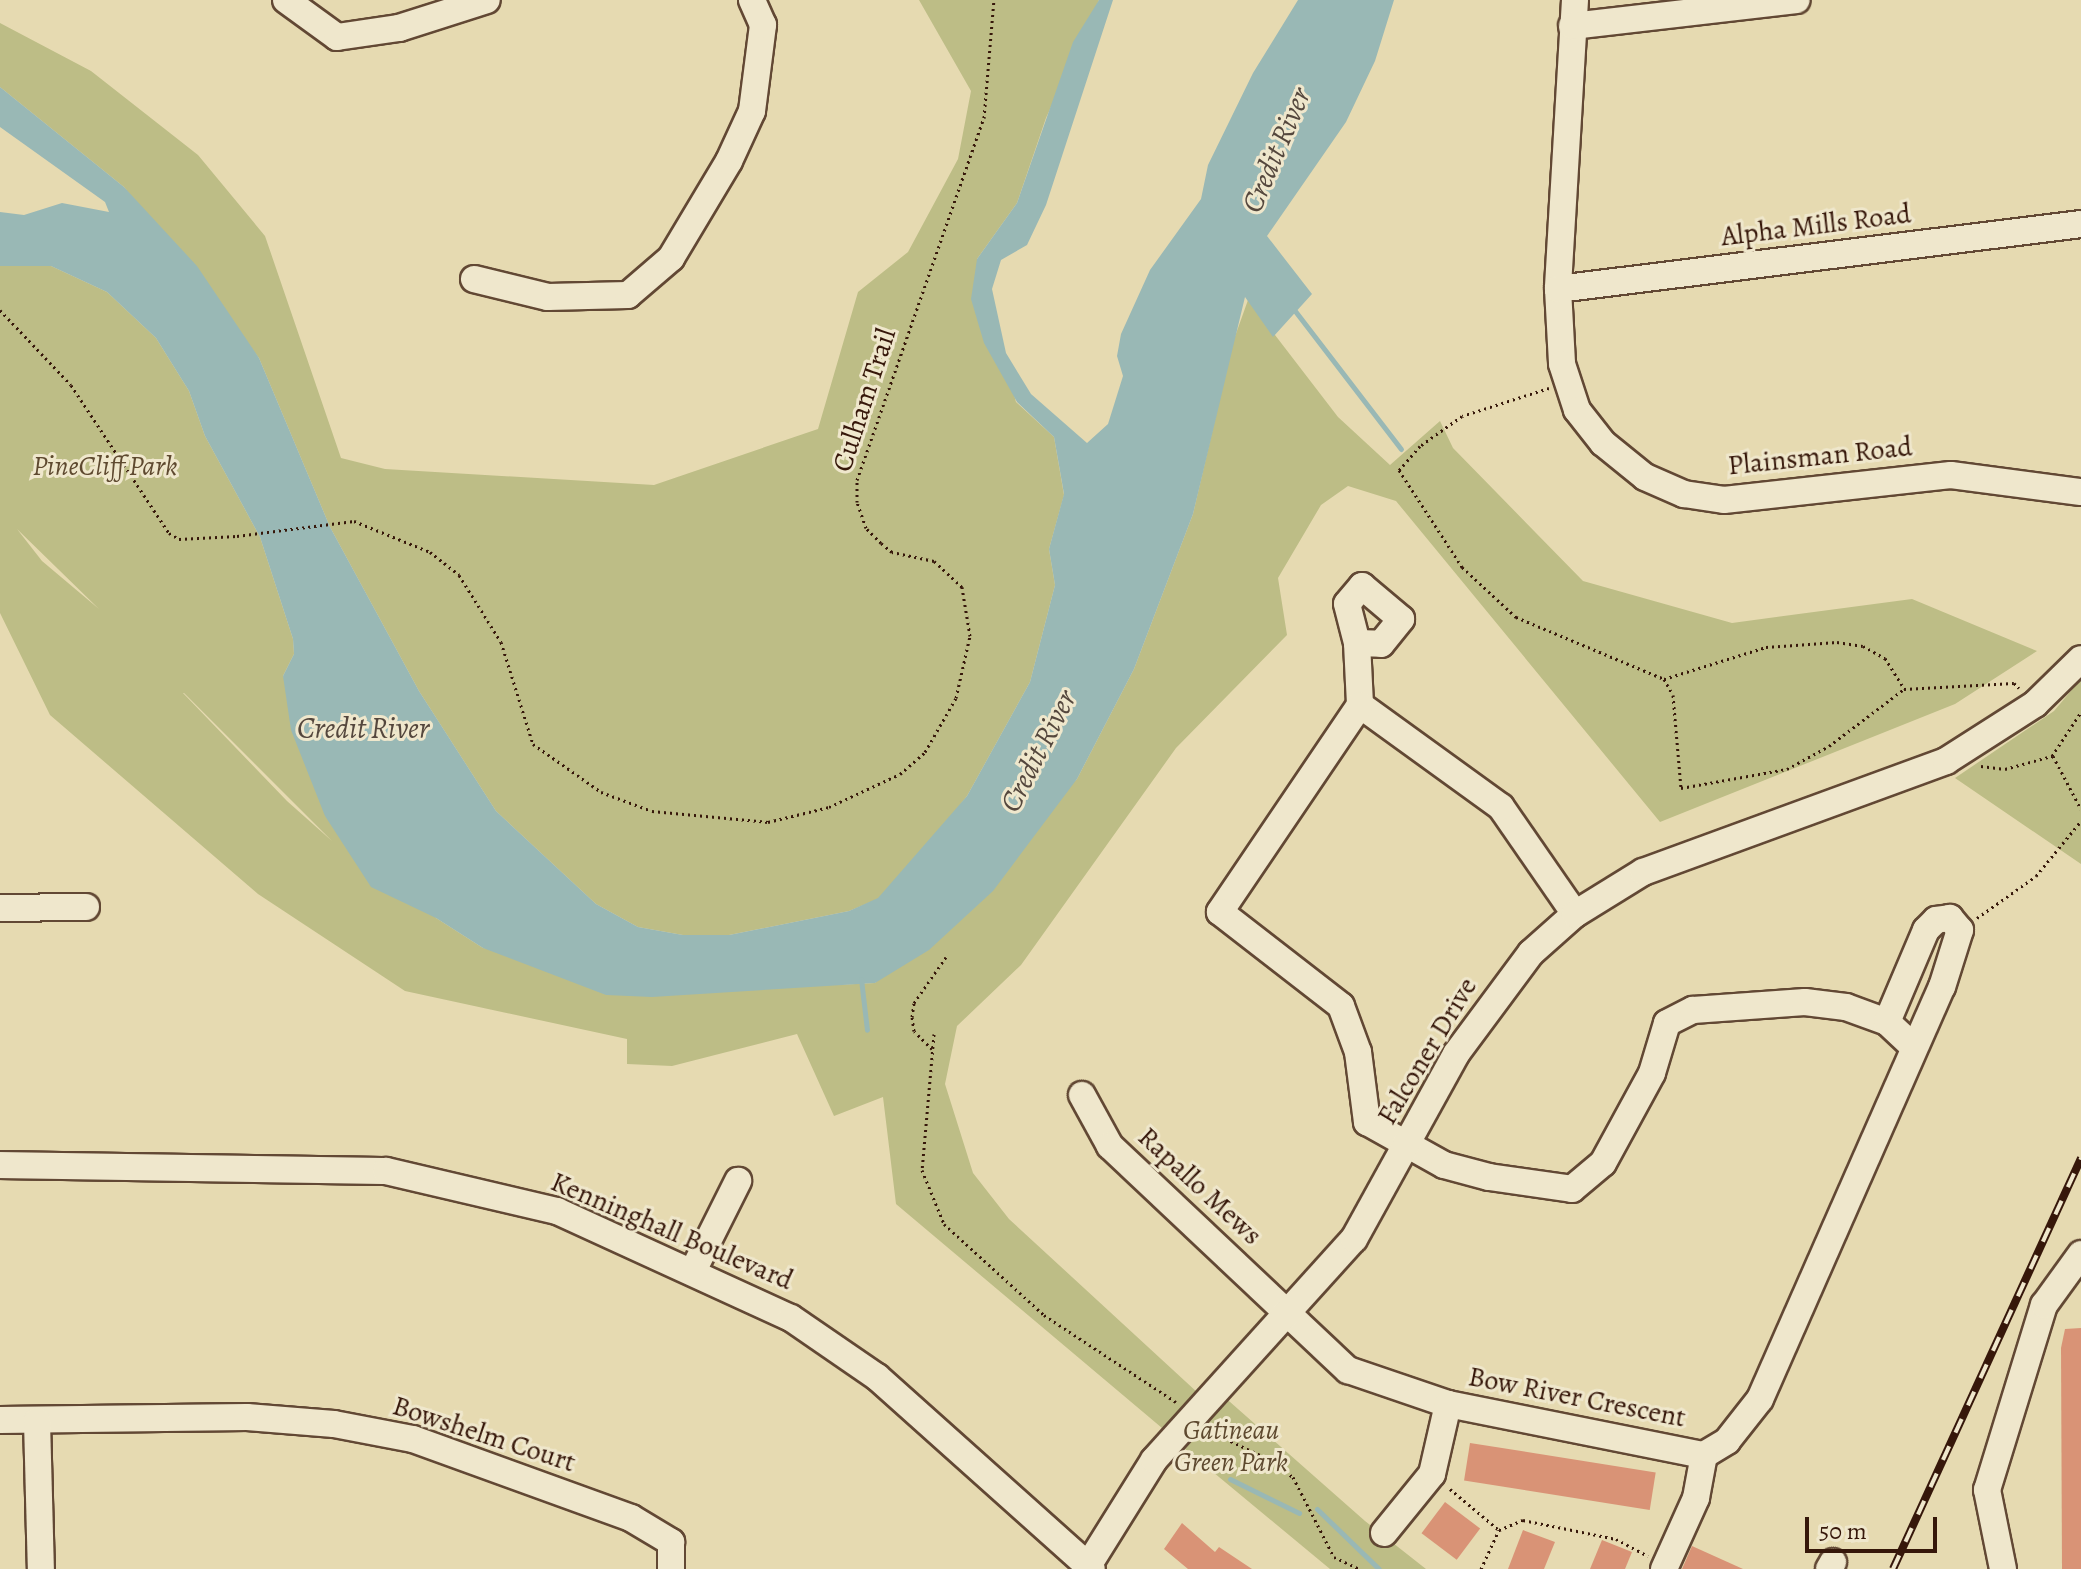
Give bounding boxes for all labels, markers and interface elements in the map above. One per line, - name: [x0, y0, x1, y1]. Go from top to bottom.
- water label: Credit River: [1234, 82, 1318, 218]
- street label: Alpha Mills Road: [1719, 197, 1913, 253]
- street label: Culham Trail: [825, 324, 903, 476]
- street label: Plainsman Road: [1726, 430, 1914, 482]
- park label: PineCliff Park: [33, 449, 177, 483]
- water label: Credit River: [992, 684, 1084, 818]
- water label: Credit River: [297, 710, 429, 746]
- street label: Falconer Drive: [1370, 971, 1484, 1131]
- street label: Rapallo Mews: [1131, 1120, 1269, 1252]
- street label: Kenninghall Boulevard: [546, 1165, 798, 1297]
- street label: Bow River Crescent: [1466, 1359, 1688, 1435]
- street label: Bowshelm Court: [388, 1389, 580, 1479]
- park label: Gatineau Green Park: [1174, 1413, 1288, 1479]
- scale bar: [1809, 1501, 1941, 1551]
- text: 50 m: [1819, 1515, 1867, 1547]

